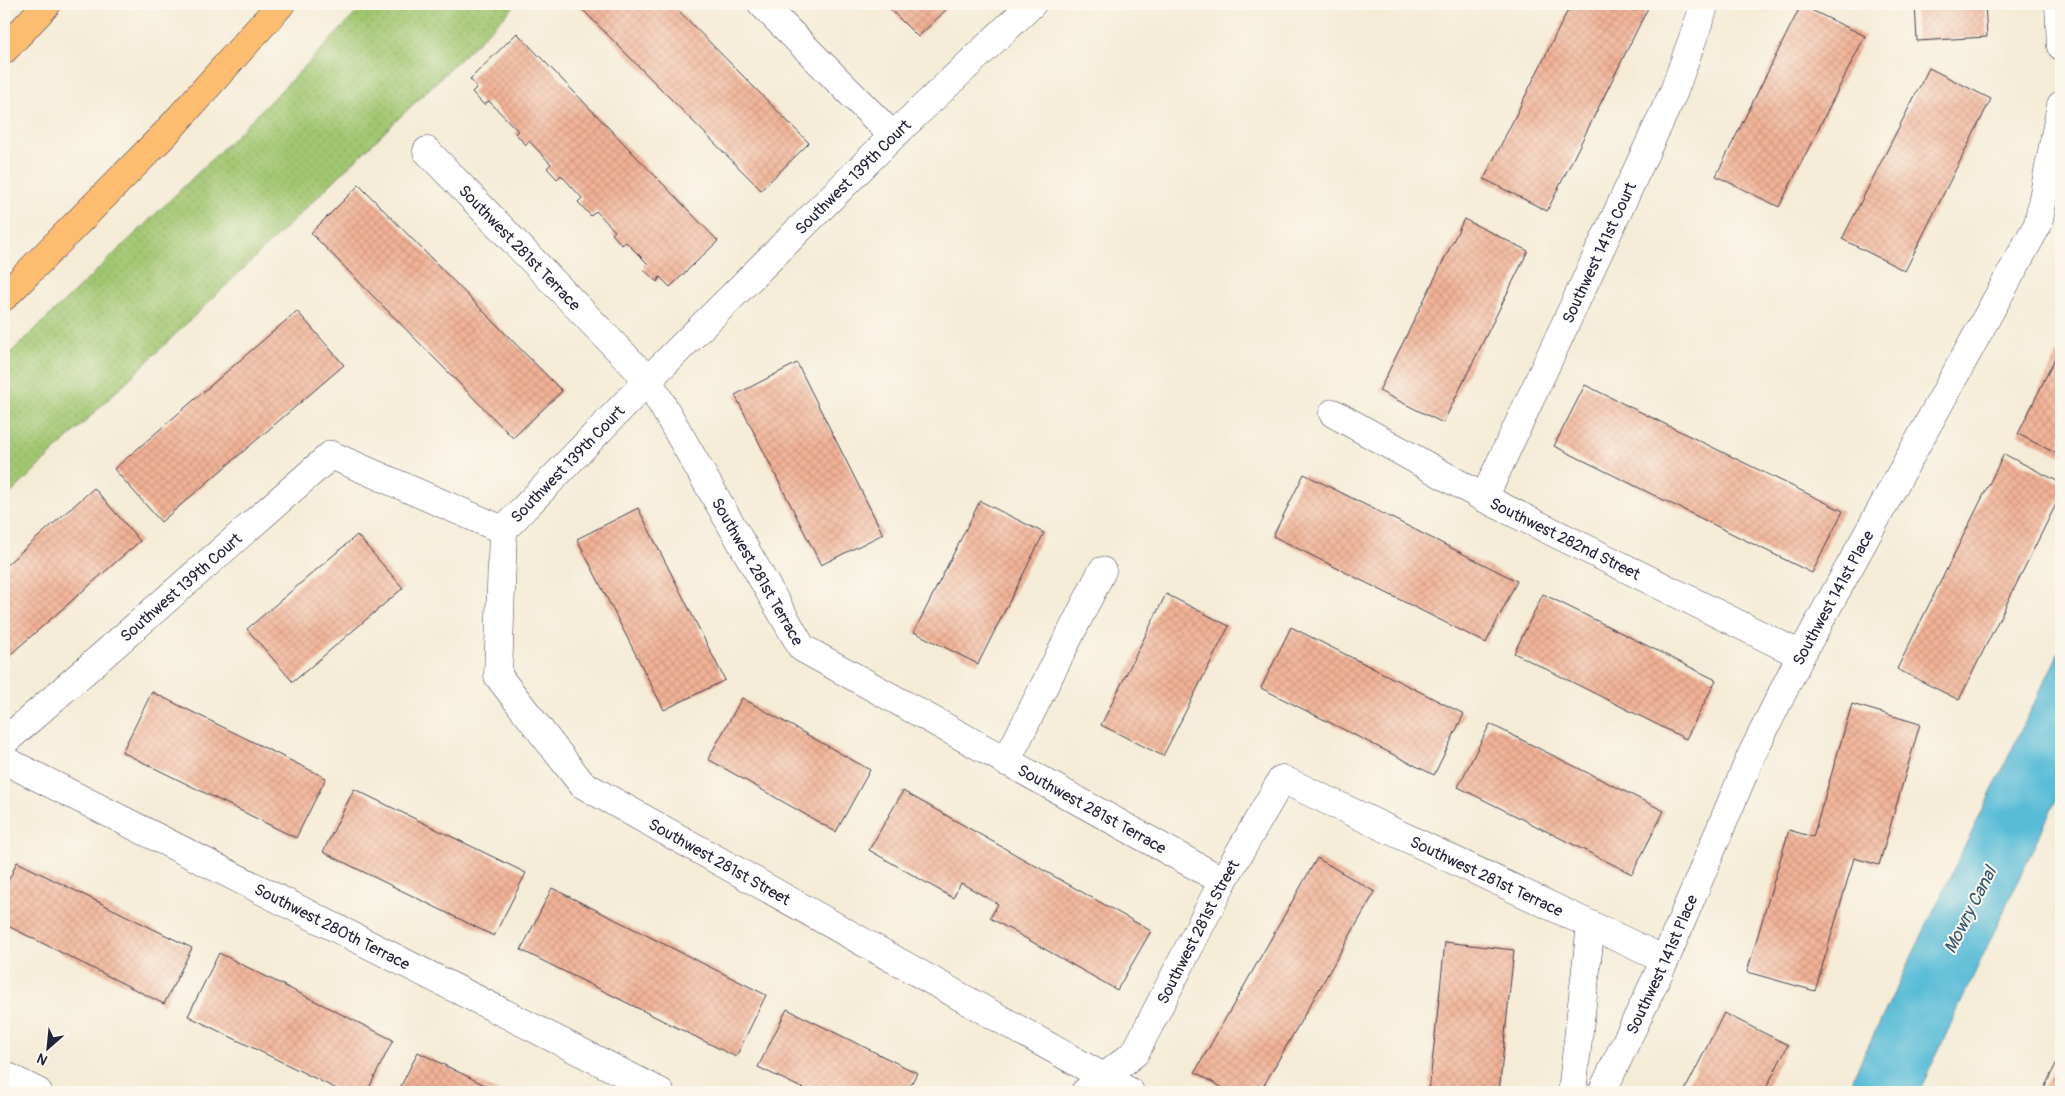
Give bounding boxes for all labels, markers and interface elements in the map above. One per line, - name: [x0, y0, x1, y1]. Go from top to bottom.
- street label: Southwest 139th Court: [791, 115, 916, 239]
- street label: Southwest 141st Court: [1558, 179, 1641, 327]
- street label: Southwest 281st Terrace: [454, 181, 585, 315]
- street label: Southwest 139th Court: [507, 401, 629, 527]
- street label: Southwest 282nd Street: [1486, 493, 1644, 585]
- street label: Southwest 281st Terrace: [707, 495, 807, 649]
- street label: Southwest 141st Place: [1789, 527, 1879, 669]
- street label: Southwest 139th Court: [116, 529, 247, 646]
- street label: Southwest 281st Terrace: [1014, 760, 1170, 859]
- street label: Southwest 281st Street: [645, 815, 794, 910]
- street label: Southwest 281st Terrace: [1407, 832, 1566, 921]
- street label: Southwest 281st Street: [1153, 856, 1244, 1007]
- water label: Mowry Canal: [1939, 861, 2003, 958]
- street label: Southwest 280th Terrace: [251, 879, 413, 975]
- street label: Southwest 141st Place: [1622, 892, 1702, 1038]
- north arrow: [22, 1024, 72, 1074]
- text: N: [34, 1049, 50, 1069]

